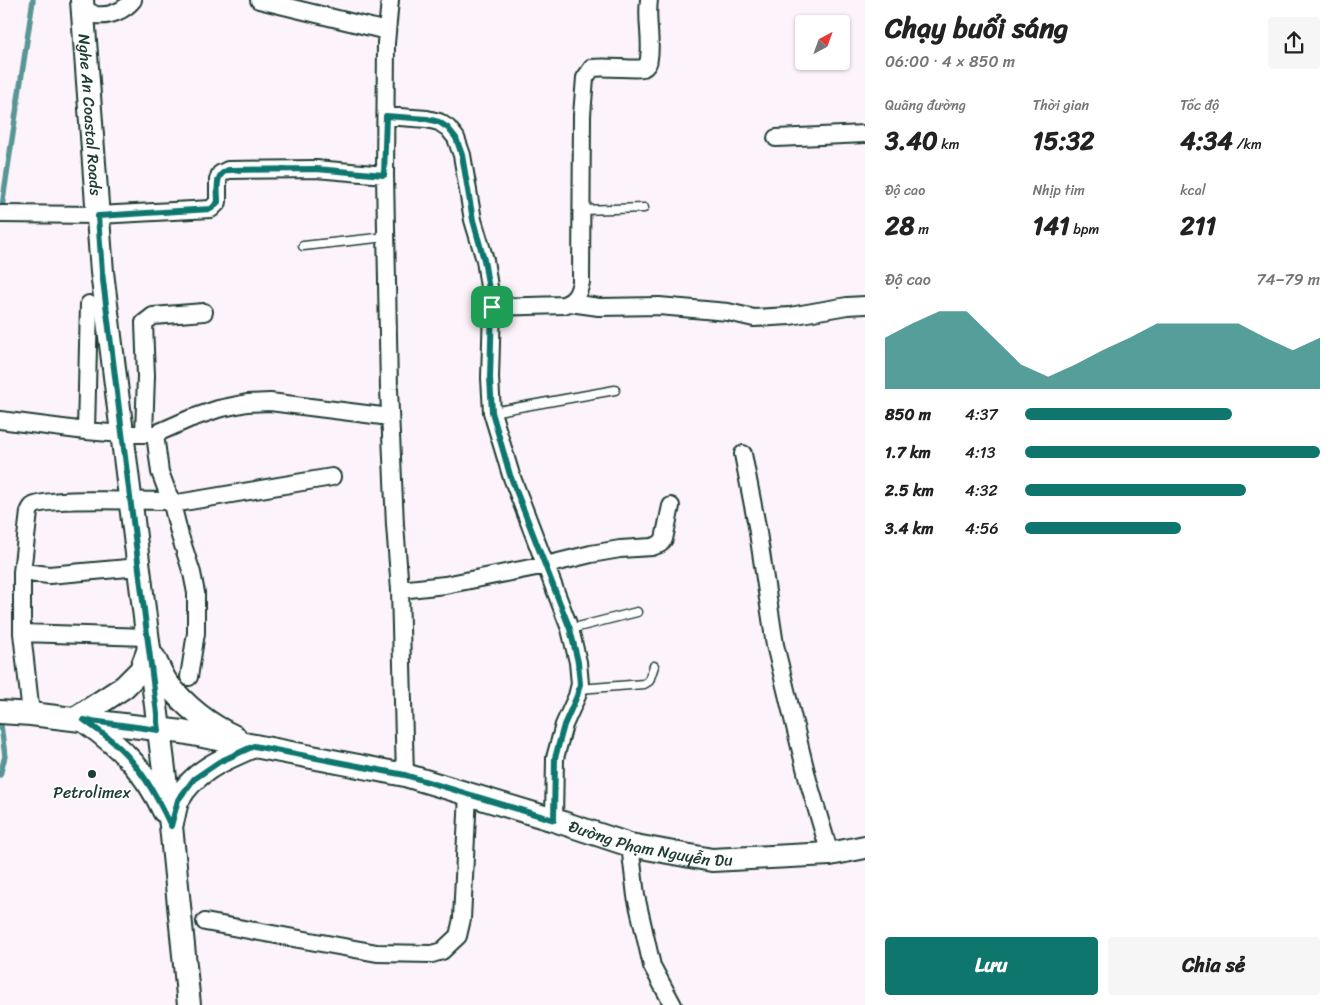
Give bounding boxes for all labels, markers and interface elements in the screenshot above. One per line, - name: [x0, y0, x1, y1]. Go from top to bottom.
- text: Chạy buổi sáng: [885, 3, 1068, 52]
- north arrow: [795, 15, 850, 70]
- map controls: [795, 15, 850, 70]
- button: share: [1268, 17, 1320, 69]
- street label: Nghe An Coastal Roads: [70, 33, 110, 197]
- text: 06:00 · 4 × 850 m: [885, 47, 1015, 76]
- text: Quãng đường: [885, 93, 966, 118]
- text: Thời gian: [1033, 93, 1089, 118]
- text: Tốc độ: [1180, 93, 1219, 118]
- text: 3.40: [885, 118, 938, 163]
- text: 15:32: [1033, 118, 1094, 163]
- text: 4:34: [1180, 118, 1233, 163]
- text: km: [938, 132, 960, 157]
- text: /km: [1233, 132, 1262, 157]
- text: Độ cao: [885, 178, 925, 203]
- text: Nhịp tim: [1033, 178, 1085, 203]
- text: kcal: [1180, 178, 1206, 203]
- text: 28: [885, 203, 915, 248]
- text: 141: [1033, 203, 1070, 248]
- text: 211: [1180, 203, 1216, 248]
- text: m: [915, 217, 929, 242]
- text: bpm: [1070, 217, 1099, 242]
- text: Độ cao: [885, 265, 931, 294]
- text: 74–79 m: [1256, 265, 1320, 294]
- pin: [471, 286, 513, 328]
- icon: arrive: [478, 293, 506, 321]
- text: 850 m: [885, 400, 931, 429]
- text: 4:37: [965, 400, 998, 429]
- text: 1.7 km: [885, 438, 931, 467]
- text: 4:13: [965, 438, 995, 467]
- text: 2.5 km: [885, 476, 934, 505]
- text: 4:32: [965, 476, 998, 505]
- text: 3.4 km: [885, 514, 934, 543]
- text: 4:56: [965, 514, 999, 543]
- marker: Petrolimex: [86, 768, 98, 780]
- place label: Petrolimex: [53, 778, 131, 807]
- street label: Đường Phạm Nguyễn Du: [565, 812, 734, 875]
- button: Lưu: [885, 937, 1098, 995]
- button: Chia sẻ: [1108, 937, 1320, 995]

